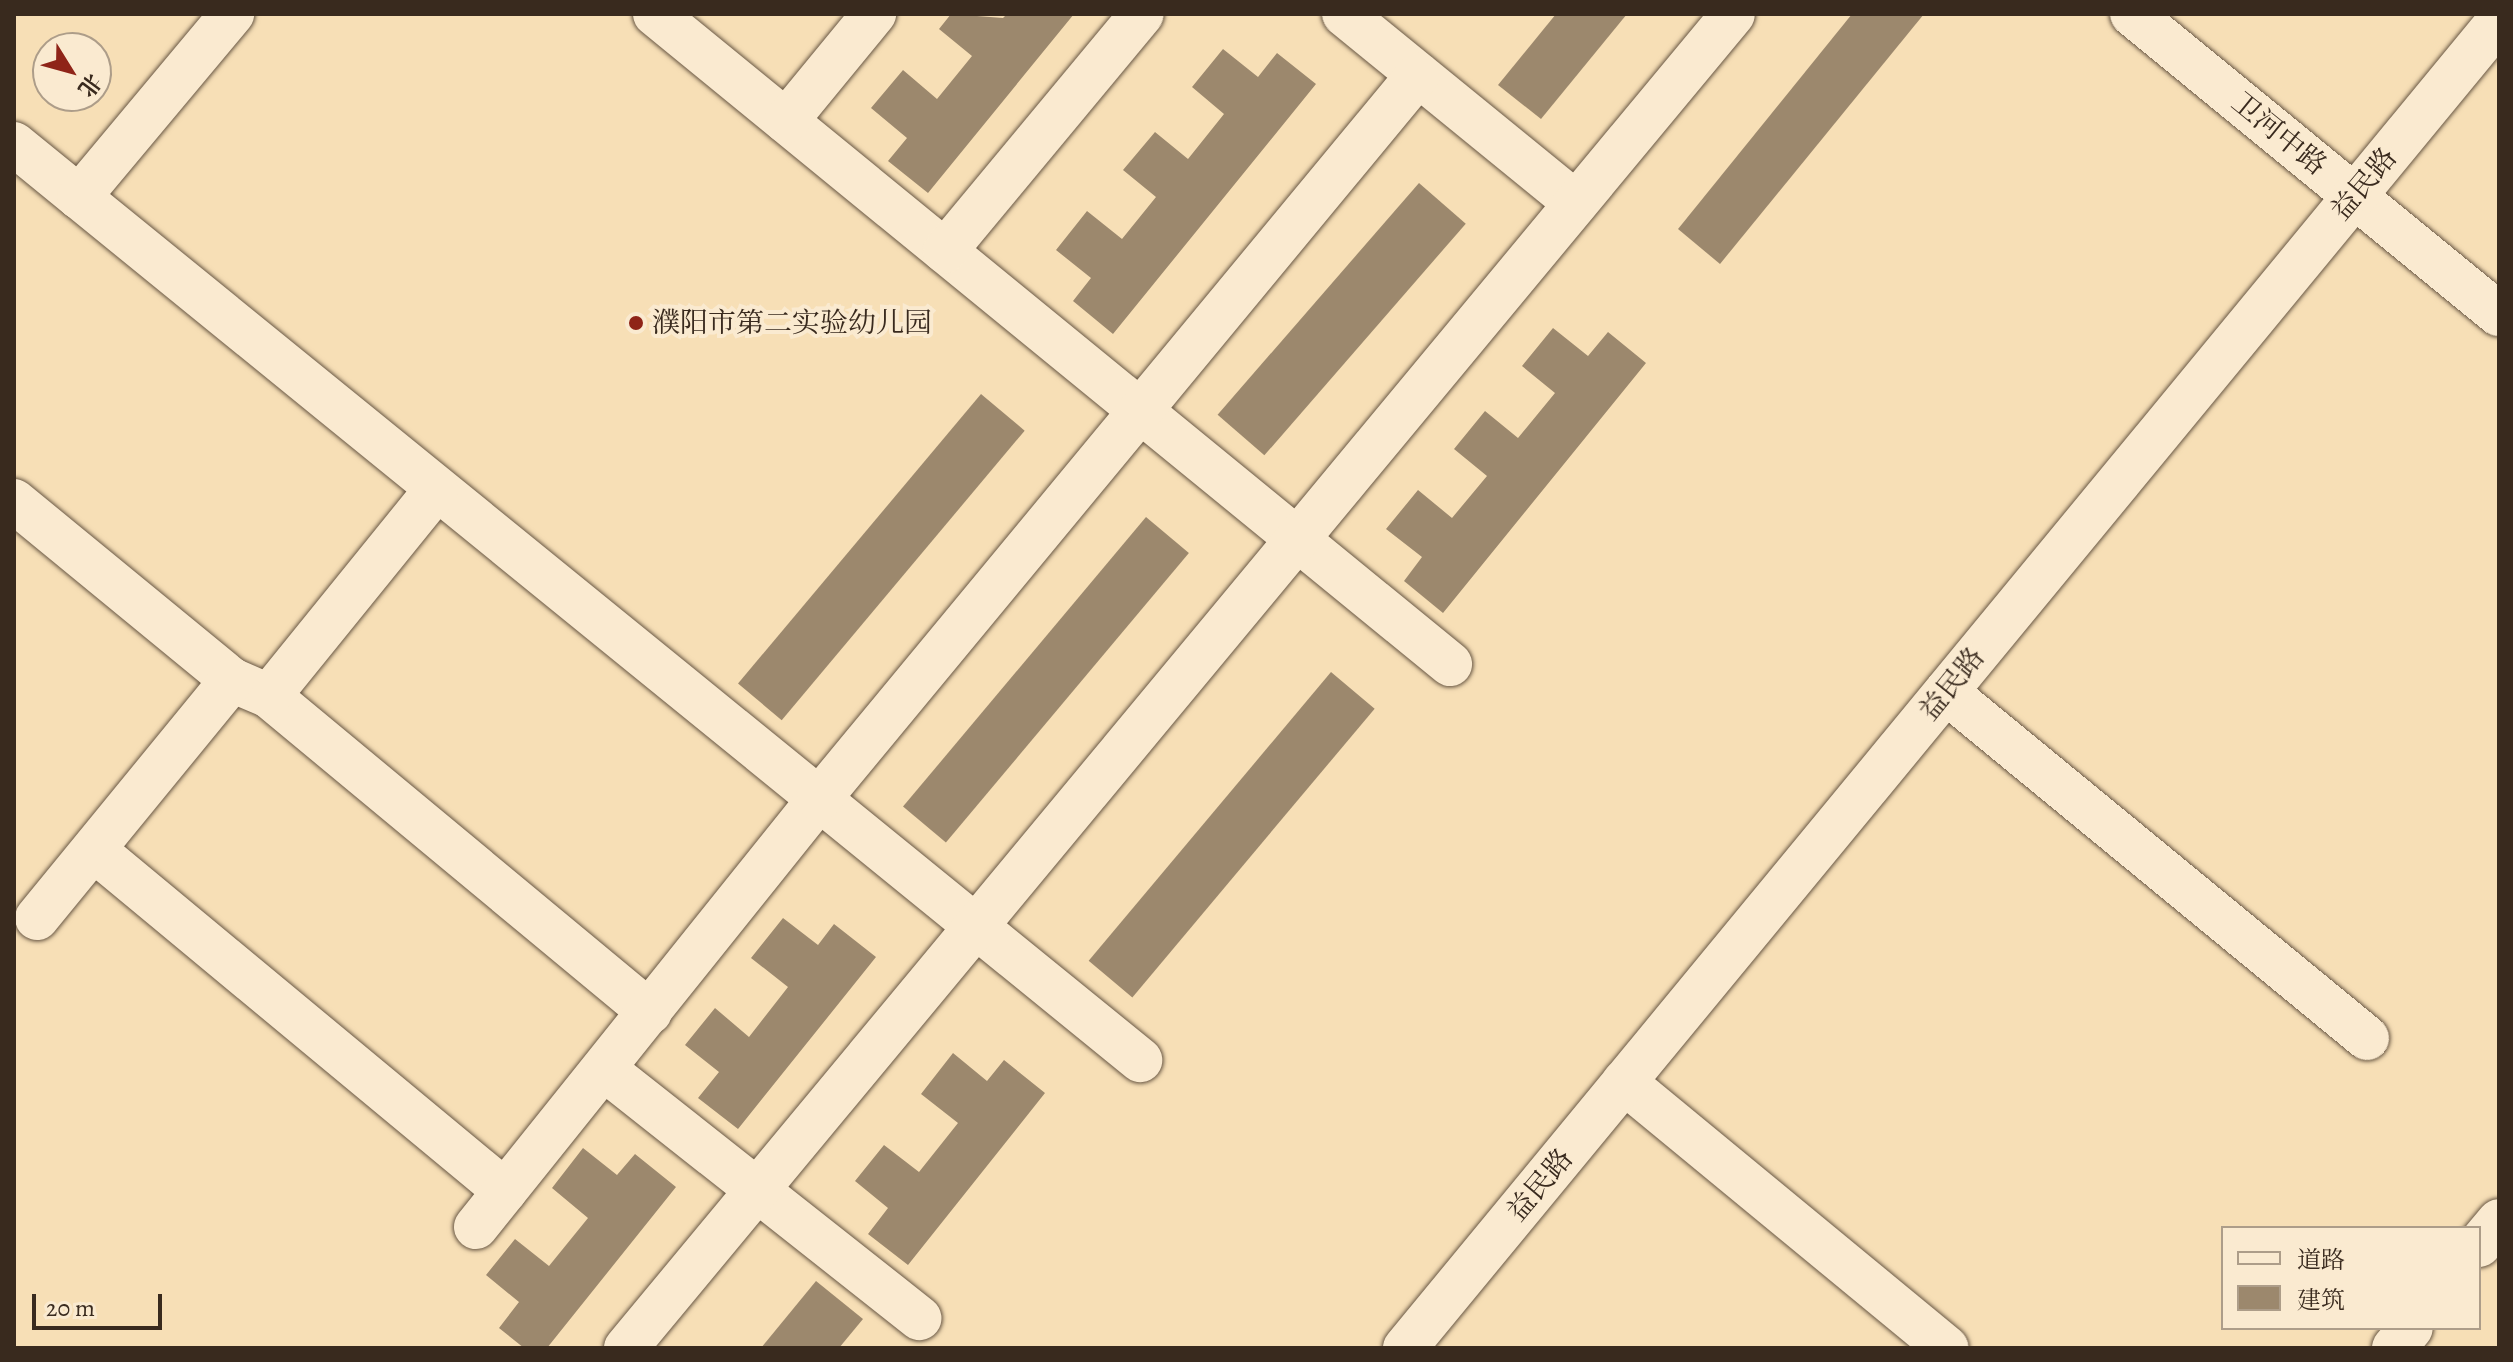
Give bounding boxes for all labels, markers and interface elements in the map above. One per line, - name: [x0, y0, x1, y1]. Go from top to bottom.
- north arrow: [32, 32, 112, 112]
- text: 北: [71, 67, 108, 103]
- street label: 卫河中路: [2225, 86, 2333, 182]
- street label: 益民路: [2324, 141, 2404, 227]
- place label: 濮阳市第二实验幼儿园: [652, 306, 932, 340]
- marker: 濮阳市第二实验幼儿园: [627, 314, 645, 332]
- street label: 益民路: [1913, 641, 1991, 727]
- street label: 益民路: [1500, 1142, 1580, 1228]
- legend: [2221, 1226, 2481, 1330]
- text: 道路: [2297, 1244, 2345, 1276]
- scale bar: [36, 1278, 166, 1328]
- text: 建筑: [2297, 1284, 2345, 1316]
- text: 20 m: [46, 1292, 95, 1324]

